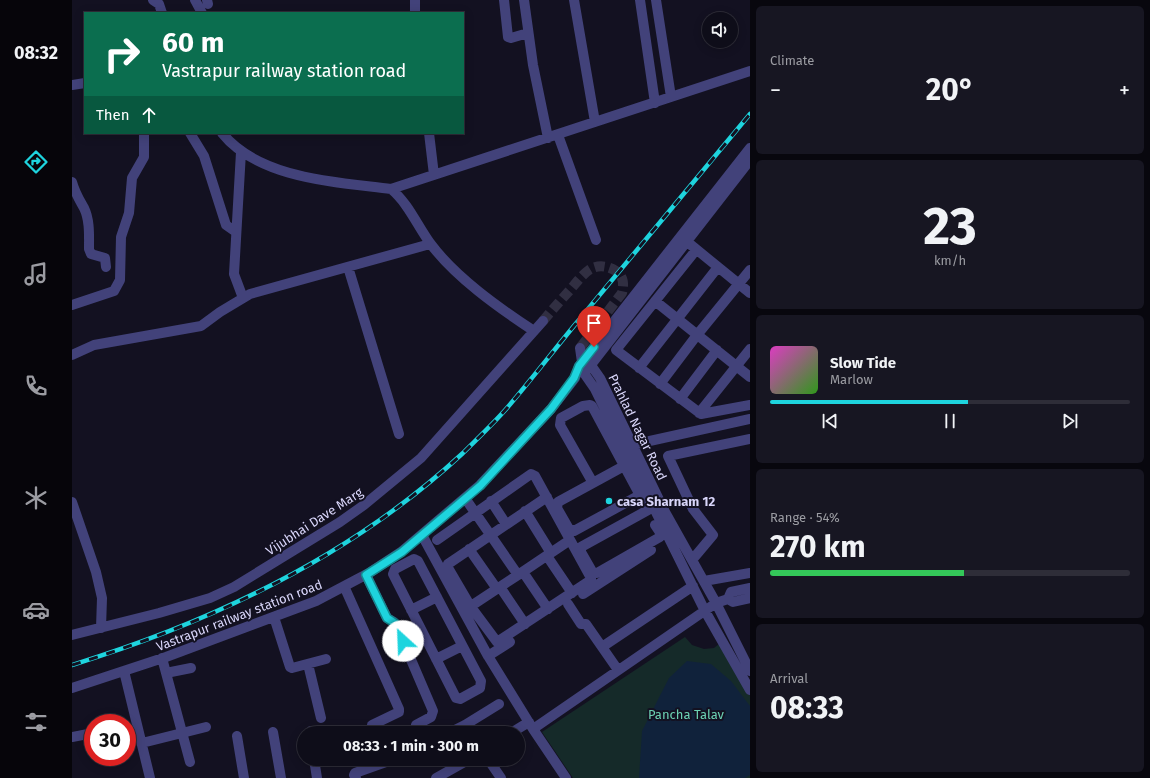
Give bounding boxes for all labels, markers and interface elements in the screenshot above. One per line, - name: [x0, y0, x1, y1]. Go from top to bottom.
- map controls: [702, 12, 738, 48]
- button: sound: [702, 12, 738, 48]
- text: 60 m: [162, 26, 224, 59]
- icon: right: [96, 28, 148, 80]
- text: 08:32: [14, 42, 58, 64]
- text: Climate: [770, 53, 814, 68]
- text: Vastrapur railway station road: [162, 60, 406, 82]
- text: 20°: [926, 72, 974, 108]
- text: −: [770, 77, 781, 104]
- text: +: [1119, 77, 1130, 104]
- icon: ahead: [138, 104, 160, 126]
- text: Then: [96, 106, 130, 124]
- icon: directions: [22, 148, 50, 176]
- text: 23: [923, 195, 977, 258]
- text: km/h: [934, 253, 966, 268]
- icon: music: [22, 260, 50, 288]
- pin: [577, 306, 611, 347]
- icon: arrive: [583, 312, 605, 334]
- text: Slow Tide: [830, 354, 896, 372]
- icon: phone: [22, 372, 50, 400]
- street label: Prahlad Nagar Road: [605, 372, 670, 483]
- text: Marlow: [830, 372, 873, 387]
- icon: previous: [819, 410, 841, 432]
- icon: pause: [939, 410, 961, 432]
- icon: next: [1059, 410, 1081, 432]
- icon: climate: [22, 484, 50, 512]
- street label: Vijubhai Dave Marg: [263, 484, 366, 558]
- place label: casa Sharnam 12: [617, 494, 715, 509]
- marker: casa Sharnam 12: [604, 496, 614, 506]
- text: Range · 54%: [770, 510, 840, 525]
- text: 270 km: [770, 529, 866, 565]
- street label: Vastrapur railway station road: [154, 577, 324, 654]
- icon: car: [22, 596, 50, 624]
- position arrow: [382, 620, 424, 662]
- text: Arrival: [770, 671, 808, 686]
- text: 08:33: [770, 690, 844, 726]
- park label: Pancha Talav: [648, 707, 725, 722]
- icon: filters: [22, 708, 50, 736]
- speed limit sign: 30: [84, 714, 136, 766]
- text: 08:33 · 1 min · 300 m: [343, 737, 479, 755]

